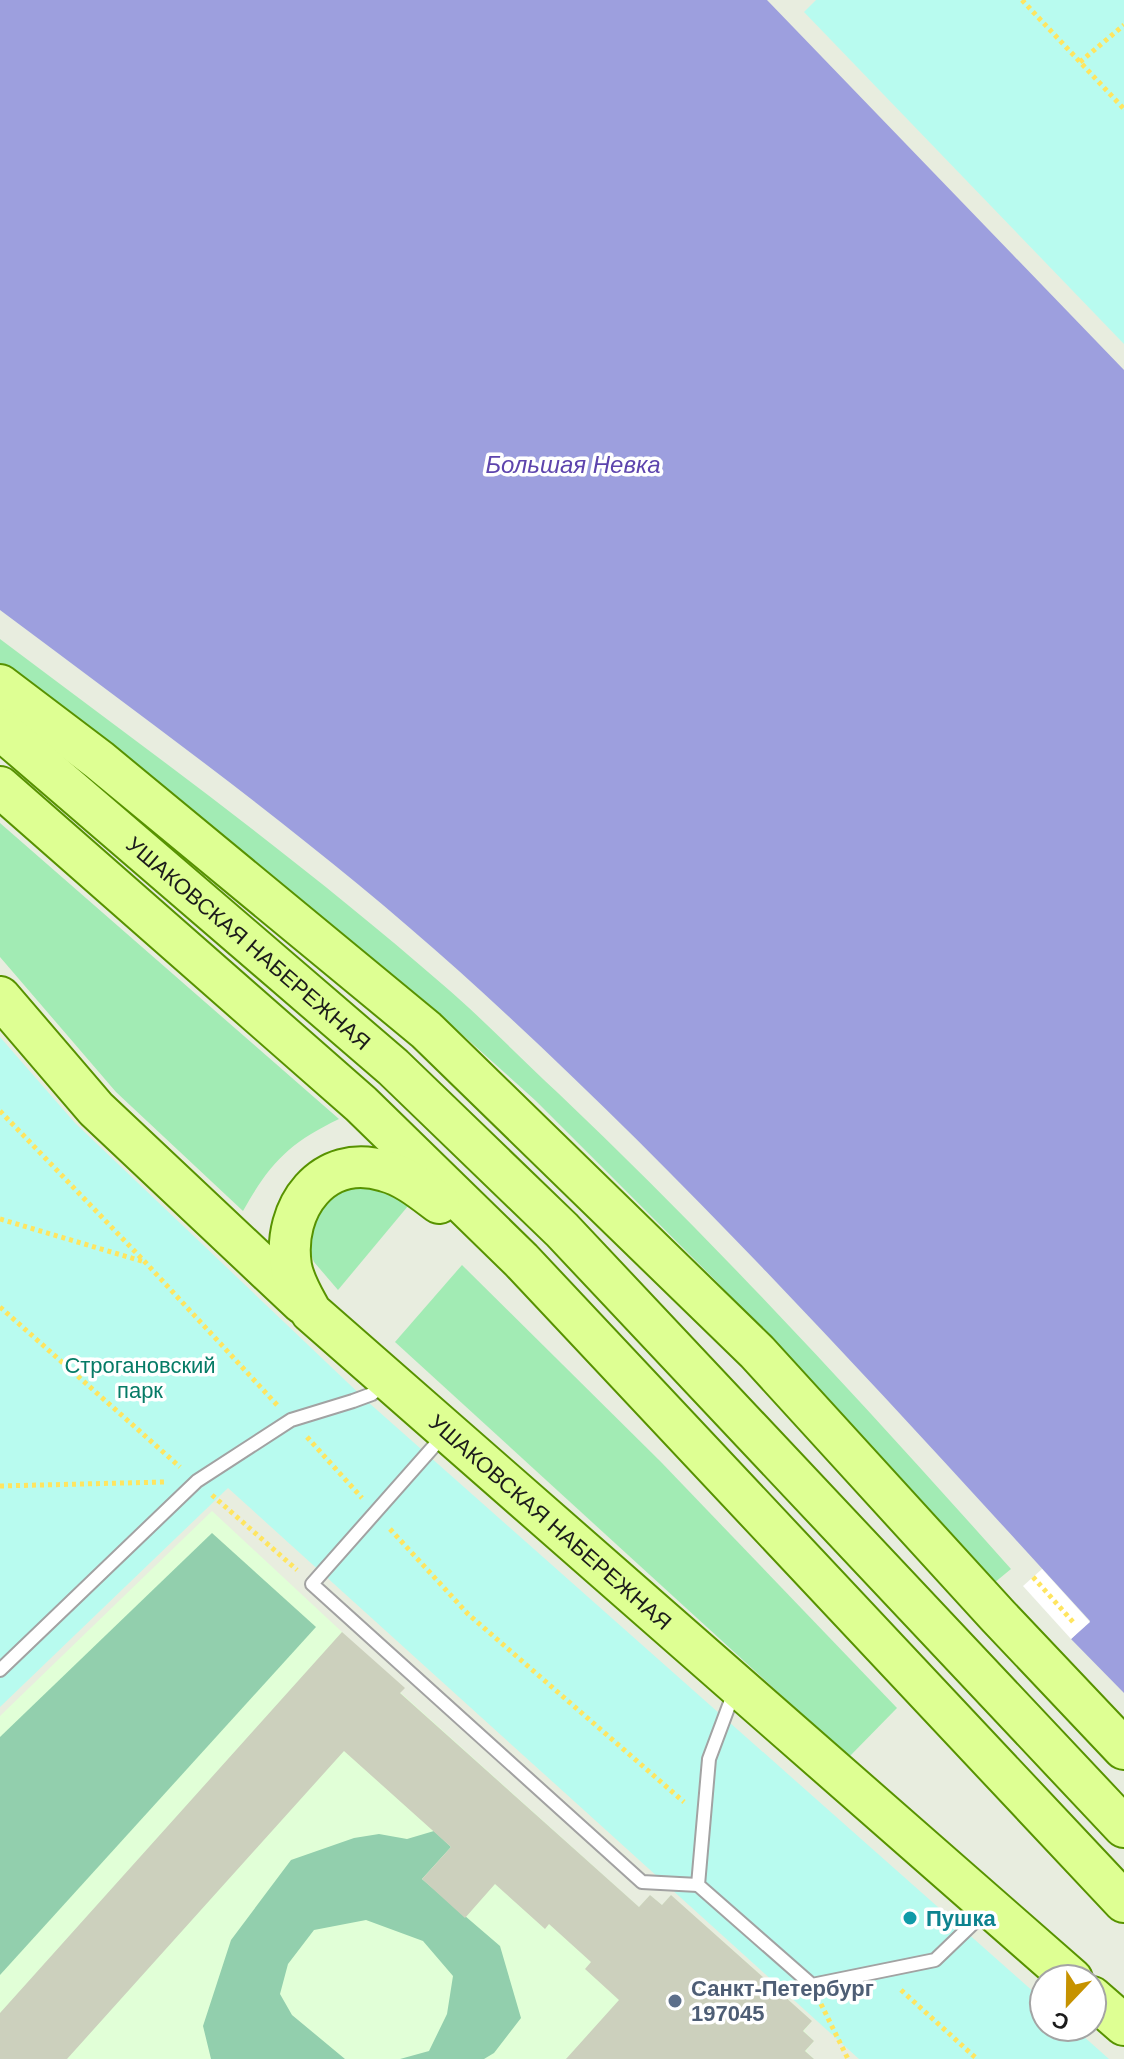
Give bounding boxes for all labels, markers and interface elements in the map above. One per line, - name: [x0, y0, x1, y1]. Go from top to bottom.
- water label: Большая Невка: [485, 451, 661, 478]
- street label: УШАКОВСКАЯ НАБЕРЕЖНАЯ: [122, 831, 376, 1055]
- park label: Строгановский парк: [64, 1353, 216, 1403]
- street label: УШАКОВСКАЯ НАБЕРЕЖНАЯ: [424, 1409, 677, 1635]
- place label: Пушка: [926, 1906, 996, 1931]
- marker: Пушка: [901, 1909, 919, 1927]
- north arrow: [1028, 1963, 1108, 2043]
- place label: Санкт-Петербург 197045: [691, 1976, 874, 2026]
- marker: Санкт-Петербург 197045: [666, 1992, 684, 2010]
- text: С: [1049, 2006, 1073, 2036]

